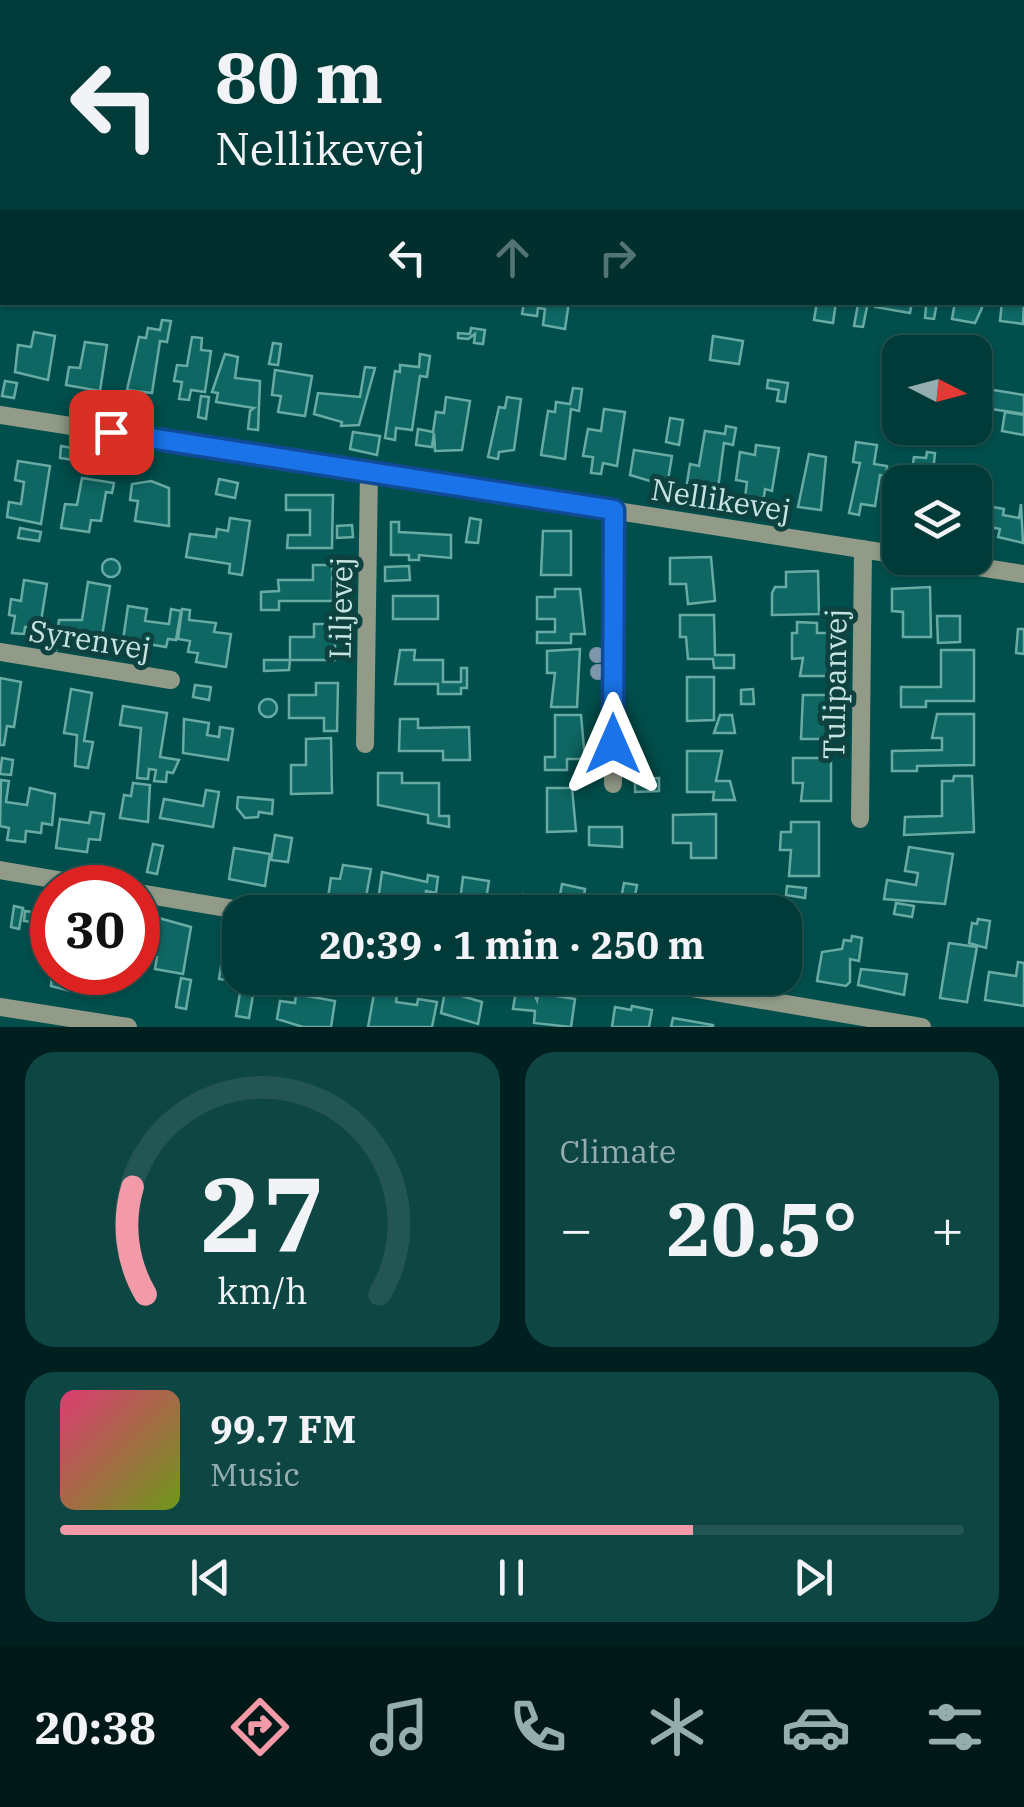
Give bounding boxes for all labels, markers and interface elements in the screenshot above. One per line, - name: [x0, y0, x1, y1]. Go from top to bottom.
- text: 80 m: [215, 31, 383, 122]
- icon: left: [50, 40, 180, 170]
- text: Nellikevej: [215, 119, 426, 177]
- icon: left: [380, 230, 435, 285]
- icon: ahead: [485, 230, 540, 285]
- icon: right: [590, 230, 645, 285]
- north arrow: [882, 335, 992, 445]
- map controls: [882, 335, 992, 575]
- pin: [69, 390, 154, 475]
- icon: arrive: [84, 405, 139, 460]
- button: layers: [882, 465, 992, 575]
- street label: Nellikevej: [648, 469, 794, 529]
- street label: Liljevej: [320, 556, 360, 660]
- street label: Tulipanvej: [813, 608, 855, 760]
- street label: Syrenvej: [26, 610, 154, 668]
- position arrow: [561, 692, 665, 796]
- speed limit sign: 30: [30, 865, 160, 995]
- text: 20:39 · 1 min · 250 m: [319, 920, 705, 969]
- text: Climate: [560, 1130, 676, 1172]
- text: 27: [200, 1145, 325, 1281]
- text: 20.5°: [666, 1179, 857, 1277]
- text: −: [560, 1193, 593, 1264]
- text: +: [931, 1193, 964, 1264]
- text: km/h: [217, 1267, 307, 1314]
- text: 99.7 FM: [210, 1404, 356, 1453]
- text: Music: [210, 1453, 300, 1495]
- icon: previous: [183, 1550, 238, 1605]
- icon: pause: [484, 1550, 539, 1605]
- icon: next: [786, 1550, 841, 1605]
- icon: directions: [225, 1692, 295, 1762]
- icon: music: [364, 1692, 434, 1762]
- icon: phone: [503, 1692, 573, 1762]
- icon: climate: [642, 1692, 712, 1762]
- icon: car: [781, 1692, 851, 1762]
- icon: filters: [920, 1692, 990, 1762]
- text: 20:38: [34, 1698, 156, 1756]

